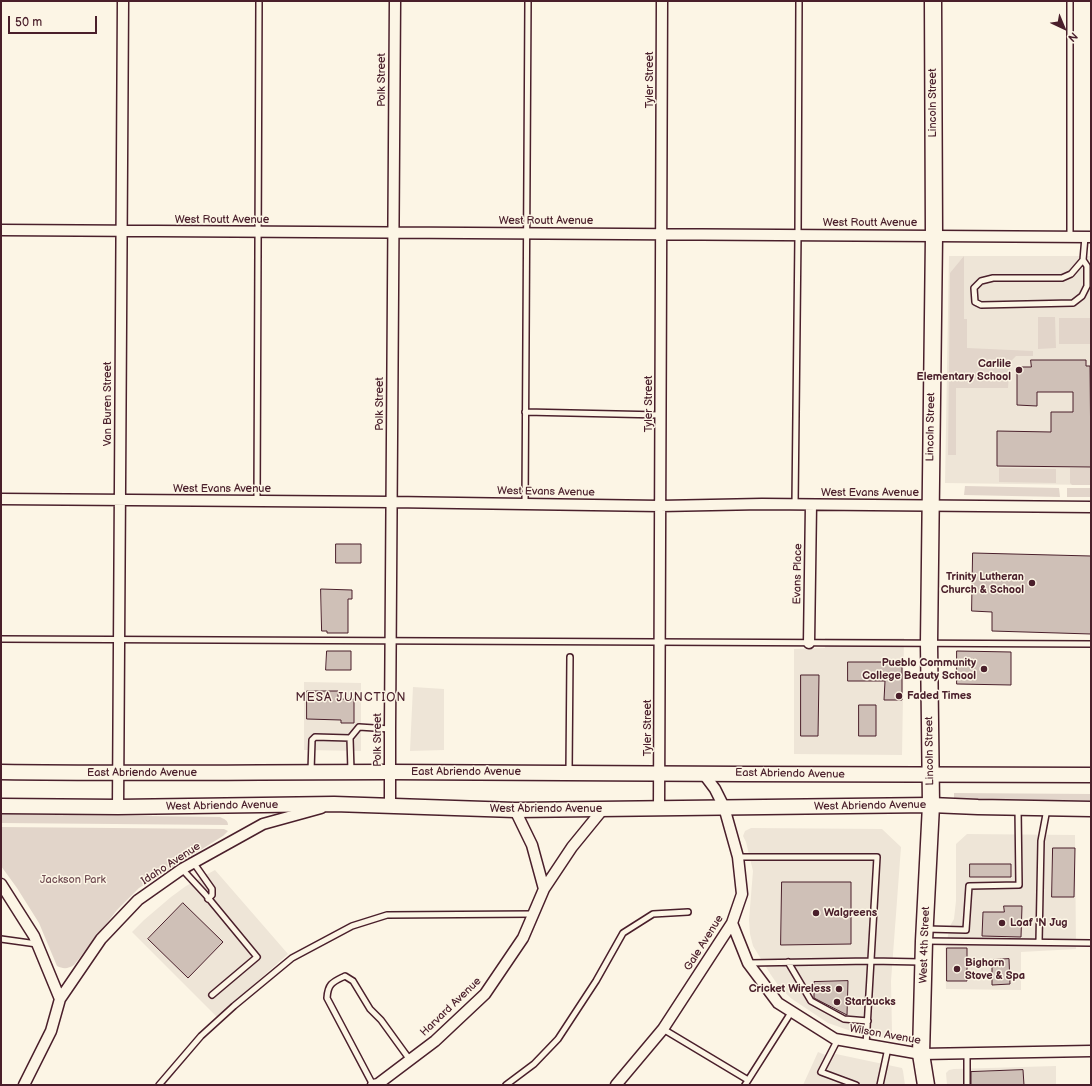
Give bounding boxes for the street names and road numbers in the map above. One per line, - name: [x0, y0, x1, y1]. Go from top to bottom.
- street label: Tyler Street: [643, 52, 657, 108]
- street label: Polk Street: [375, 53, 389, 107]
- street label: Lincoln Street: [926, 68, 940, 138]
- street label: West Routt Avenue: [175, 213, 269, 227]
- street label: West Routt Avenue: [499, 214, 593, 228]
- street label: West Routt Avenue: [823, 216, 917, 230]
- street label: Van Buren Street: [101, 362, 115, 446]
- street label: Tyler Street: [642, 376, 656, 432]
- street label: Polk Street: [373, 377, 387, 431]
- street label: Lincoln Street: [924, 392, 938, 462]
- street label: West Evans Avenue: [173, 482, 271, 496]
- street label: West Evans Avenue: [497, 485, 595, 499]
- street label: West Evans Avenue: [821, 486, 919, 500]
- street label: Evans Place: [791, 543, 805, 605]
- street label: Tyler Street: [641, 700, 655, 756]
- street label: Polk Street: [371, 713, 385, 767]
- street label: Lincoln Street: [923, 716, 937, 786]
- street label: East Abriendo Avenue: [411, 765, 521, 779]
- street label: East Abriendo Avenue: [87, 766, 197, 780]
- street label: East Abriendo Avenue: [735, 766, 845, 782]
- street label: West Abriendo Avenue: [166, 798, 278, 814]
- street label: West Abriendo Avenue: [814, 798, 926, 814]
- street label: West Abriendo Avenue: [490, 802, 602, 816]
- street label: Idaho Avenue: [139, 840, 203, 888]
- street label: West 4th Street: [917, 906, 933, 984]
- street label: Gale Avenue: [682, 913, 726, 973]
- street label: Harvard Avenue: [418, 975, 484, 1039]
- street label: Wilson Avenue: [848, 1022, 922, 1048]

